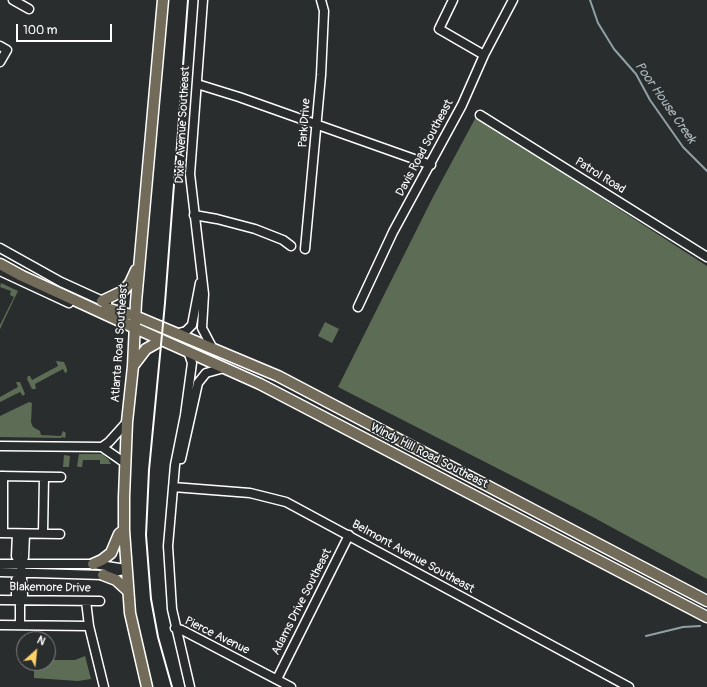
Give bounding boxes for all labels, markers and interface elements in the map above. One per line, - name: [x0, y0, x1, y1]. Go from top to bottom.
- scale bar: [18, 16, 114, 42]
- text: 100 m: [23, 23, 57, 38]
- water label: Poor House Creek: [631, 59, 699, 147]
- street label: Dixie Avenue Southeast: [173, 66, 193, 184]
- street label: Davis Road Southeast: [393, 97, 457, 199]
- street label: Park Drive: [296, 98, 314, 148]
- street label: Patrol Road: [572, 155, 628, 197]
- street label: Atlanta Road Southeast: [109, 283, 131, 403]
- street label: Windy Hill Road Southeast: [368, 420, 490, 492]
- street label: Belmont Avenue Southeast: [349, 517, 477, 597]
- street label: Adams Drive Southeast: [269, 546, 335, 658]
- street label: Blakemore Drive: [9, 580, 91, 596]
- street label: Pierce Avenue: [182, 614, 252, 658]
- north arrow: [16, 631, 56, 671]
- text: N: [35, 633, 47, 648]

